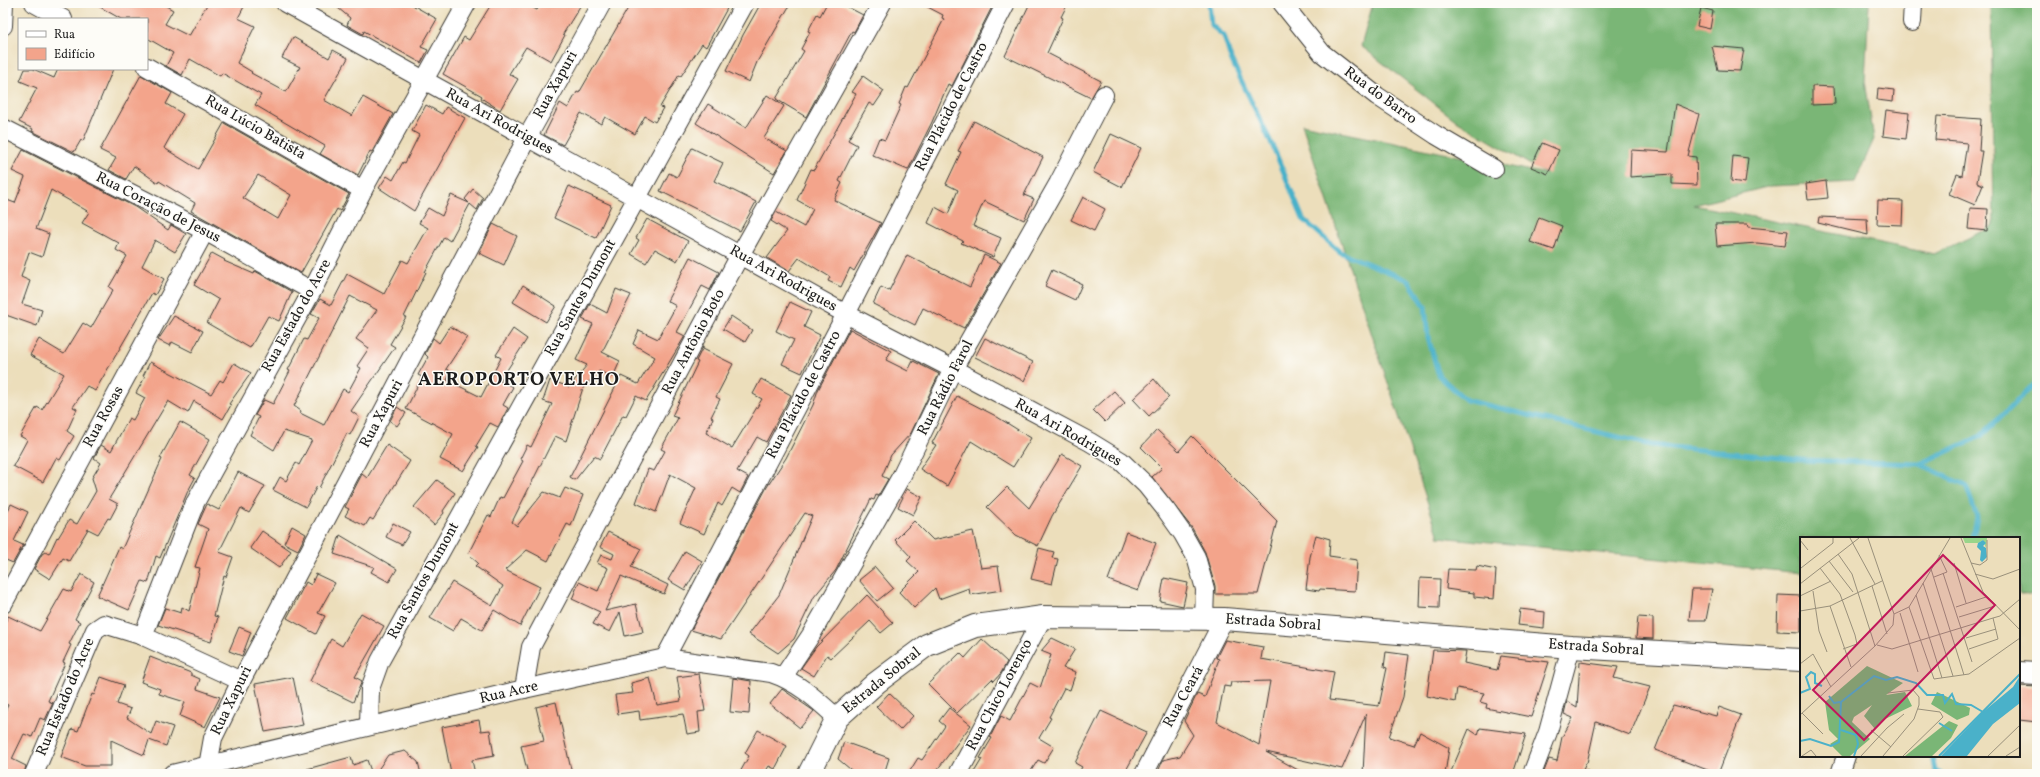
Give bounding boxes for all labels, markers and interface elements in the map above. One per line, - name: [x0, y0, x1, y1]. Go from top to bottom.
- legend: [18, 18, 148, 70]
- text: Rua: [54, 27, 75, 43]
- street label: Rua Plácido de Castro: [910, 39, 994, 175]
- text: Edifício: [54, 47, 95, 63]
- street label: Rua Xapuri: [529, 47, 583, 123]
- street label: Rua do Barro: [1339, 62, 1421, 130]
- street label: Rua Ari Rodrigues: [441, 84, 557, 160]
- street label: Rua Lúcio Batista: [200, 90, 310, 166]
- street label: Rua Coração de Jesus: [92, 167, 224, 249]
- street label: Rua Santos Dumont: [540, 235, 622, 361]
- street label: Rua Ari Rodrigues: [725, 241, 841, 317]
- street label: Rua Estado do Acre: [257, 256, 337, 376]
- street label: Rua Antônio Boto: [657, 286, 731, 398]
- street label: Rua Plácido de Castro: [761, 327, 847, 463]
- street label: Rua Rádio Farol: [913, 337, 979, 439]
- district label: AEROPORTO VELHO: [418, 367, 620, 393]
- street label: Rua Xapuri: [355, 376, 409, 452]
- street label: Rua Rosas: [78, 382, 130, 452]
- street label: Rua Ari Rodrigues: [1011, 394, 1125, 472]
- street label: Rua Santos Dumont: [383, 518, 465, 644]
- inset map: [1800, 537, 2020, 757]
- street label: Estrada Sobral: [1224, 609, 1322, 637]
- street label: Estrada Sobral: [1547, 634, 1645, 662]
- street label: Rua Estado do Acre: [32, 635, 100, 759]
- street label: Rua Chico Lorenço: [962, 636, 1038, 754]
- street label: Estrada Sobral: [838, 643, 926, 719]
- street label: Rua Ceará: [1158, 662, 1210, 732]
- street label: Rua Xapuri: [206, 663, 258, 739]
- street label: Rua Acre: [478, 676, 540, 710]

